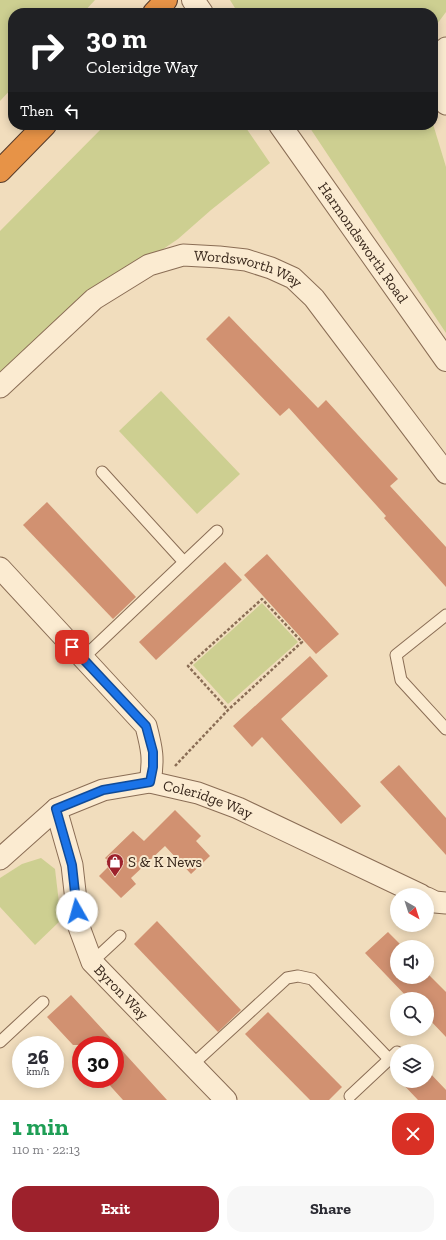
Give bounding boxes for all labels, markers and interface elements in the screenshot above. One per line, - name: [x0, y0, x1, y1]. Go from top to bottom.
- text: 30 m: [86, 22, 147, 55]
- icon: right: [20, 24, 72, 76]
- text: Coleridge Way: [86, 56, 198, 78]
- icon: left: [61, 100, 83, 122]
- text: Then: [20, 102, 53, 120]
- street label: Harmondsworth Road: [314, 179, 412, 307]
- street label: Wordsworth Way: [193, 247, 306, 291]
- pin: [55, 630, 89, 664]
- icon: arrive: [61, 636, 83, 658]
- street label: Coleridge Way: [161, 776, 256, 823]
- shop icon: S & K News: [105, 852, 125, 877]
- place label: S & K News: [128, 853, 202, 871]
- north arrow: [390, 888, 434, 932]
- map controls: [390, 888, 434, 1088]
- position arrow: [56, 890, 98, 932]
- button: sound: [390, 940, 434, 984]
- street label: Byron Way: [90, 961, 152, 1024]
- button: search: [390, 992, 434, 1036]
- speed limit sign: 30: [72, 1036, 124, 1088]
- button: layers: [390, 1044, 434, 1088]
- text: 26: [27, 1045, 49, 1069]
- text: km/h: [27, 1066, 49, 1078]
- text: 1 min: [12, 1112, 69, 1141]
- button: close: [392, 1113, 434, 1155]
- text: 110 m · 22:13: [12, 1142, 80, 1157]
- button: Exit: [12, 1186, 219, 1232]
- button: Share: [227, 1186, 434, 1232]

